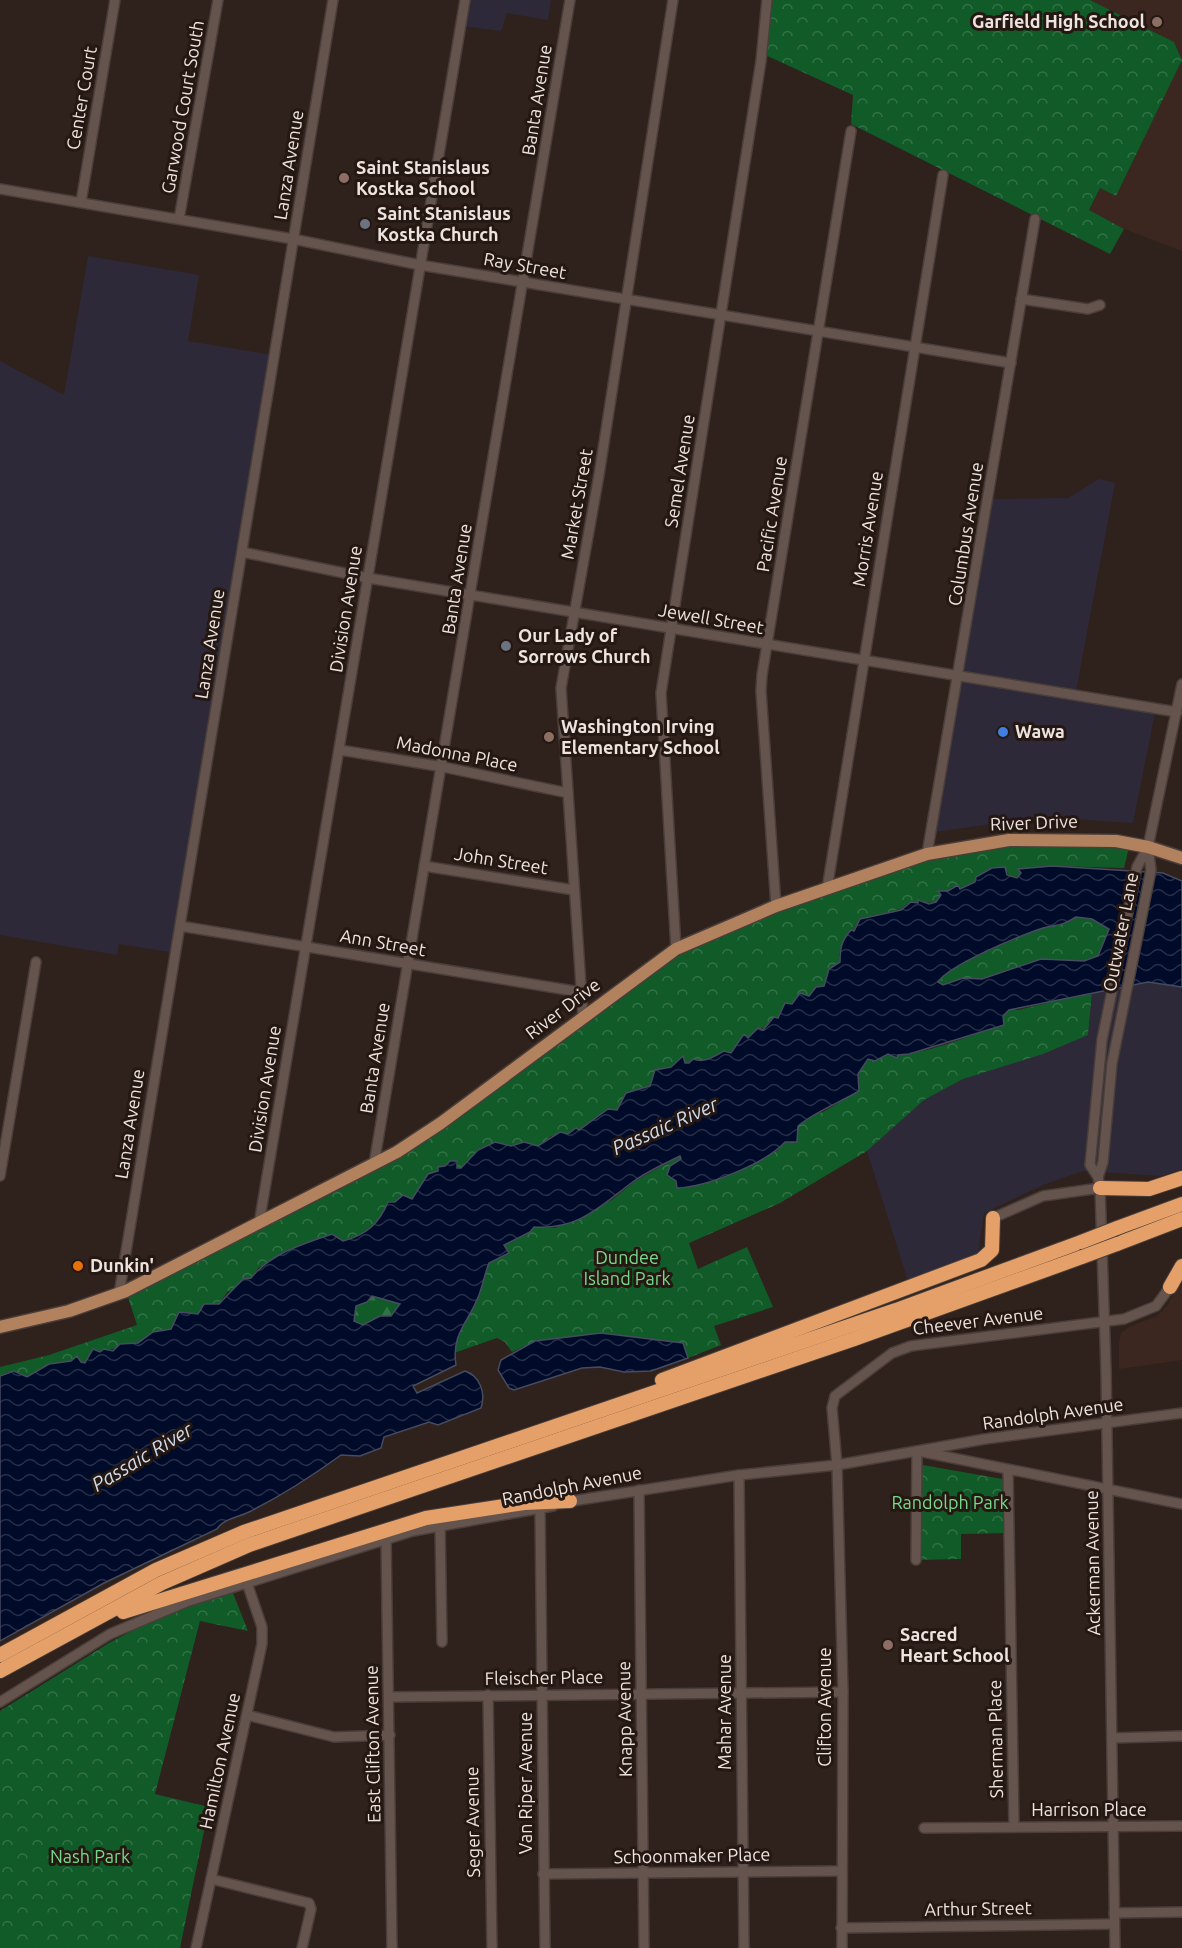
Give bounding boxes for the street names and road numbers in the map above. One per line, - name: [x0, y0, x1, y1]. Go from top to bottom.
- street label: Garwood Court South: [157, 19, 207, 195]
- street label: Banta Avenue: [517, 43, 555, 157]
- street label: Center Court: [62, 44, 100, 151]
- street label: Lanza Avenue: [269, 108, 307, 221]
- street label: Ray Street: [482, 248, 568, 282]
- street label: Semel Avenue: [660, 413, 698, 529]
- street label: Market Street: [556, 447, 596, 561]
- street label: Pacific Avenue: [752, 455, 790, 573]
- street label: Columbus Avenue: [944, 460, 986, 607]
- street label: Morris Avenue: [848, 470, 886, 588]
- street label: Banta Avenue: [437, 522, 475, 636]
- street label: Division Avenue: [325, 544, 365, 674]
- street label: Lanza Avenue: [190, 587, 228, 700]
- street label: Jewell Street: [657, 599, 765, 637]
- street label: Madonna Place: [395, 731, 519, 775]
- street label: River Drive: [990, 810, 1078, 834]
- street label: John Street: [453, 843, 549, 877]
- street label: Outwater Lane: [1099, 870, 1141, 993]
- street label: Ann Street: [339, 925, 428, 959]
- street label: River Drive: [521, 974, 603, 1043]
- street label: Banta Avenue: [355, 1001, 393, 1115]
- street label: Division Avenue: [244, 1024, 284, 1154]
- street label: Lanza Avenue: [110, 1067, 148, 1180]
- street label: Cheever Avenue: [911, 1302, 1044, 1338]
- street label: Randolph Avenue: [981, 1393, 1125, 1433]
- street label: Randolph Avenue: [500, 1462, 643, 1508]
- street label: Ackerman Avenue: [1081, 1490, 1103, 1636]
- street label: Clifton Avenue: [814, 1647, 834, 1767]
- street label: Mahar Avenue: [714, 1654, 734, 1770]
- street label: Knapp Avenue: [613, 1661, 635, 1777]
- street label: East Clifton Avenue: [361, 1665, 383, 1823]
- street label: Fleischer Place: [484, 1666, 604, 1688]
- street label: Sherman Place: [984, 1680, 1006, 1799]
- street label: Hamilton Avenue: [195, 1691, 243, 1831]
- street label: Van Riper Avenue: [515, 1712, 535, 1854]
- street label: Seger Avenue: [461, 1766, 483, 1878]
- street label: Harrison Place: [1031, 1799, 1147, 1819]
- street label: Schoonmaker Place: [613, 1844, 771, 1866]
- street label: Arthur Street: [924, 1897, 1032, 1919]

